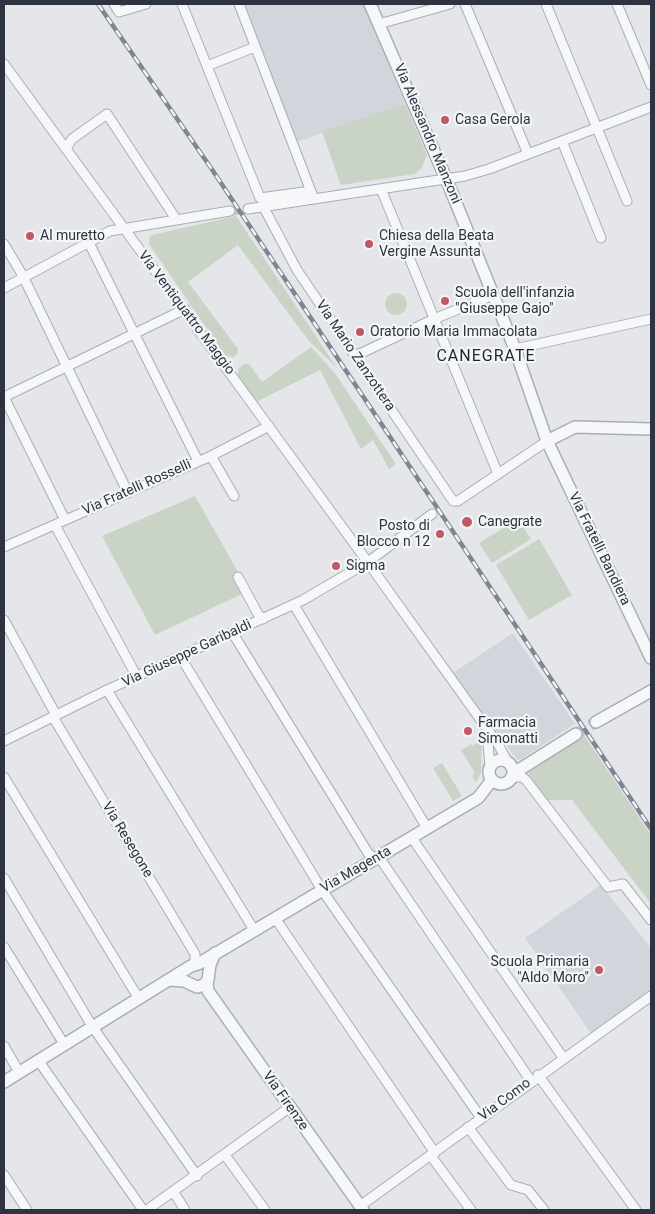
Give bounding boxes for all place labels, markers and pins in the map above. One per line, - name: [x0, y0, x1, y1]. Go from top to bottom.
- place label: Casa Gerola: [455, 112, 531, 128]
- marker: Casa Gerola: [439, 114, 451, 126]
- place label: Al muretto: [40, 228, 105, 244]
- place label: Chiesa della Beata Vergine Assunta: [379, 228, 494, 260]
- marker: Al muretto: [24, 230, 36, 242]
- marker: Chiesa della Beata Vergine Assunta: [363, 238, 375, 250]
- place label: Scuola dell'infanzia "Giuseppe Gajo": [455, 285, 575, 318]
- marker: Scuola dell'infanzia "Giuseppe Gajo": [439, 295, 451, 307]
- place label: Oratorio Maria Immacolata: [370, 324, 537, 340]
- marker: Oratorio Maria Immacolata: [354, 326, 366, 338]
- place label: Canegrate: [478, 514, 542, 530]
- marker: Canegrate: [460, 515, 474, 529]
- place label: Posto di Blocco n 12: [357, 518, 430, 550]
- marker: Posto di Blocco n 12: [434, 528, 446, 540]
- place label: Sigma: [346, 558, 385, 574]
- marker: Sigma: [330, 560, 342, 572]
- place label: Farmacia Simonatti: [478, 715, 538, 748]
- marker: Farmacia Simonatti: [462, 725, 474, 737]
- place label: Scuola Primaria "Aldo Moro": [491, 954, 589, 986]
- marker: Scuola Primaria "Aldo Moro": [593, 964, 605, 976]

